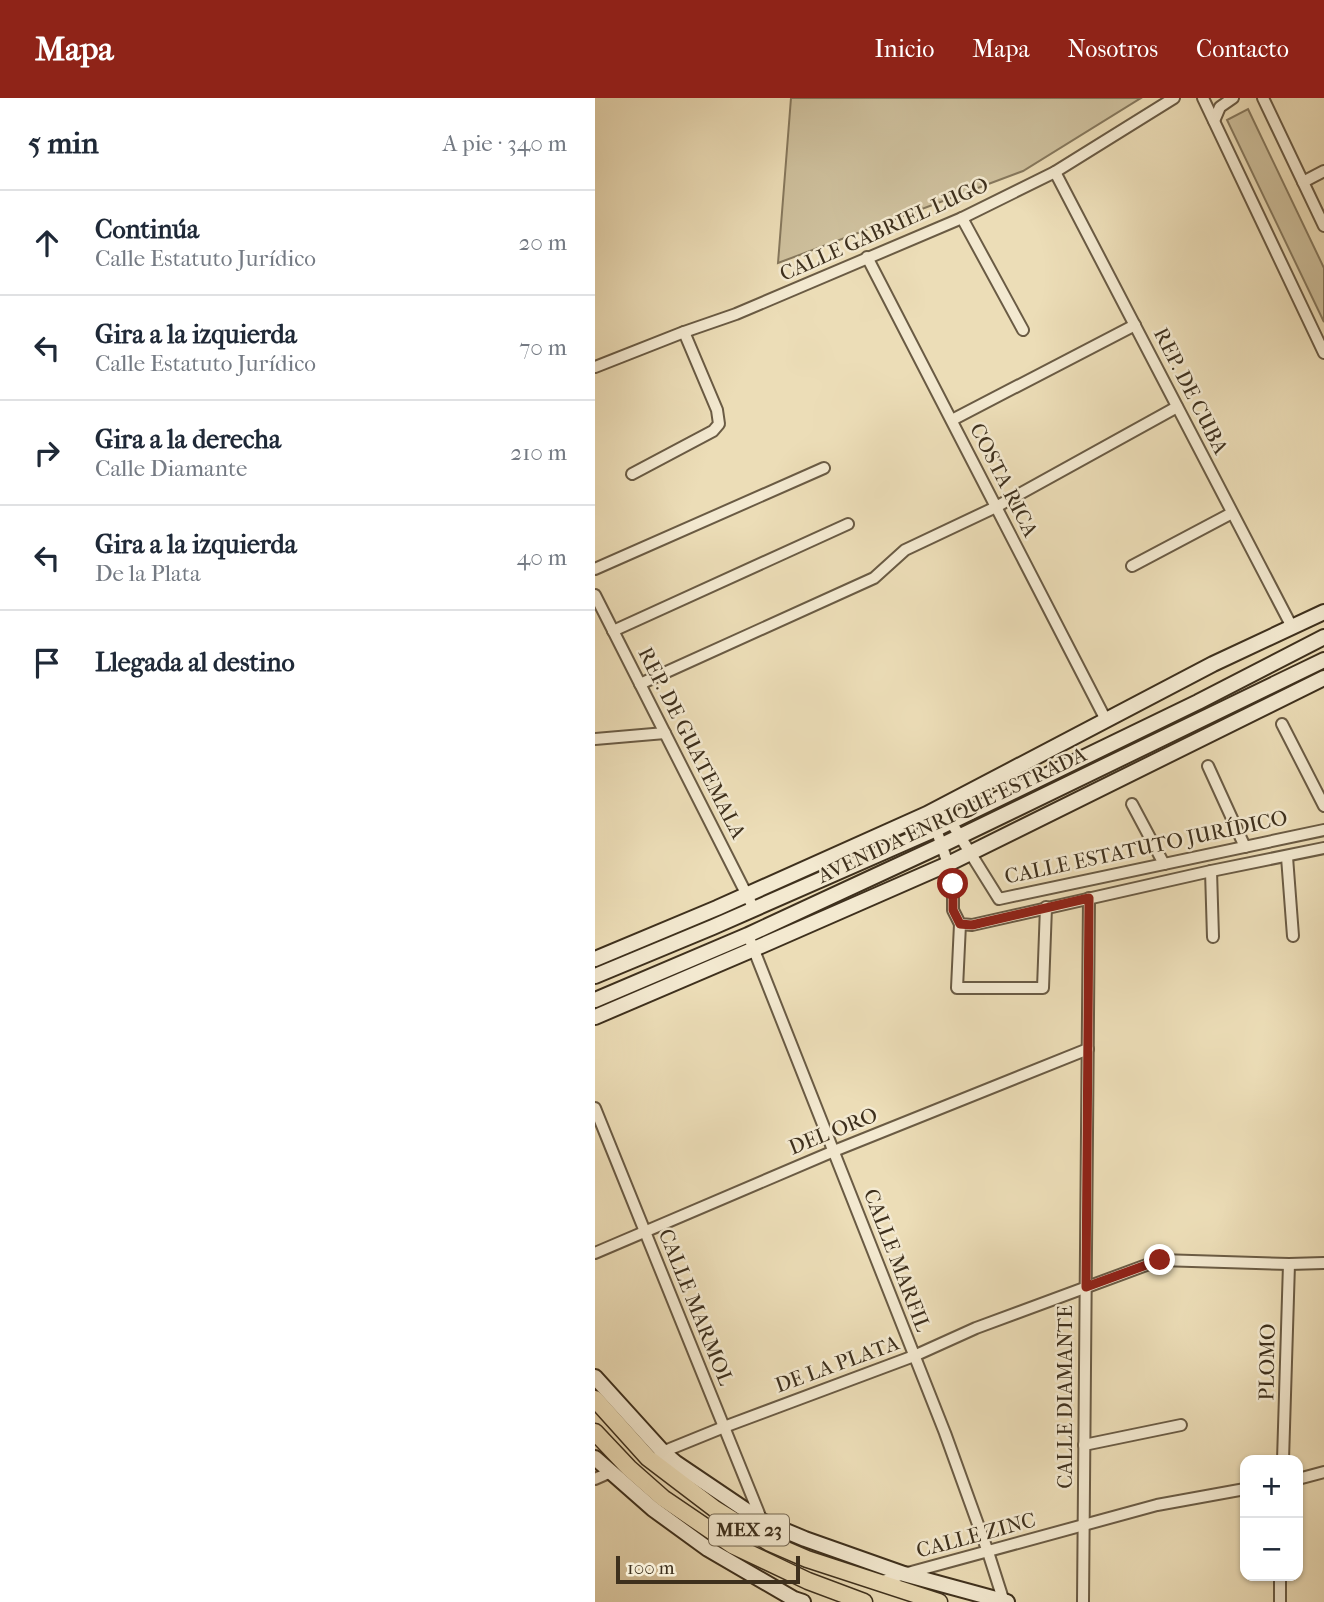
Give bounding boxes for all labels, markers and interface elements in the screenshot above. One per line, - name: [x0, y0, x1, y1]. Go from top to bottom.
- text: Mapa: [35, 30, 114, 69]
- text: Inicio: [874, 35, 934, 63]
- text: Mapa: [972, 35, 1030, 63]
- text: Nosotros: [1068, 35, 1158, 63]
- text: Contacto: [1196, 35, 1289, 63]
- text: 5 min: [28, 126, 99, 161]
- text: A pie · 340 m: [443, 130, 567, 157]
- street label: CALLE GABRIEL LUGO: [776, 172, 992, 286]
- text: Continúa: [95, 214, 199, 245]
- icon: ahead: [28, 224, 66, 262]
- text: 20 m: [518, 229, 567, 256]
- text: Calle Estatuto Jurídico: [95, 245, 316, 272]
- text: Gira a la izquierda: [95, 319, 297, 350]
- street label: REP. DE CUBA: [1149, 324, 1233, 459]
- icon: left: [28, 329, 66, 367]
- text: 70 m: [519, 334, 567, 361]
- text: Calle Estatuto Jurídico: [95, 350, 316, 377]
- street label: COSTA RICA: [965, 419, 1043, 541]
- text: Gira a la derecha: [95, 424, 281, 455]
- icon: right: [28, 434, 66, 472]
- text: 210 m: [510, 439, 567, 466]
- text: Calle Diamante: [95, 455, 248, 482]
- text: Gira a la izquierda: [95, 529, 297, 560]
- icon: left: [28, 539, 66, 577]
- text: 40 m: [517, 544, 567, 571]
- text: De la Plata: [95, 560, 201, 587]
- street label: REP. DE GUATEMALA: [633, 643, 751, 843]
- icon: arrive: [28, 644, 66, 682]
- text: Llegada al destino: [95, 647, 295, 678]
- street label: AVENIDA ENRIQUE ESTRADA: [813, 742, 1091, 888]
- street label: CALLE ESTATUTO JURÍDICO: [1002, 805, 1290, 889]
- route start: [937, 868, 968, 899]
- street label: DEL ORO: [785, 1102, 881, 1160]
- street label: CALLE MARFIL: [859, 1185, 935, 1335]
- street label: CALLE MARMOL: [654, 1225, 738, 1389]
- route end: [1144, 1244, 1175, 1275]
- street label: CALLE DIAMANTE: [1053, 1305, 1077, 1489]
- street label: PLOMO: [1254, 1323, 1280, 1401]
- street label: DE LA PLATA: [772, 1330, 903, 1398]
- map controls: [1240, 1455, 1303, 1581]
- button: +: [1240, 1455, 1303, 1518]
- street label: CALLE ZINC: [914, 1508, 1038, 1562]
- road number: MEX 23: [709, 1514, 789, 1546]
- button: −: [1240, 1518, 1303, 1581]
- scale bar: [616, 1553, 800, 1585]
- text: 100 m: [627, 1557, 675, 1579]

